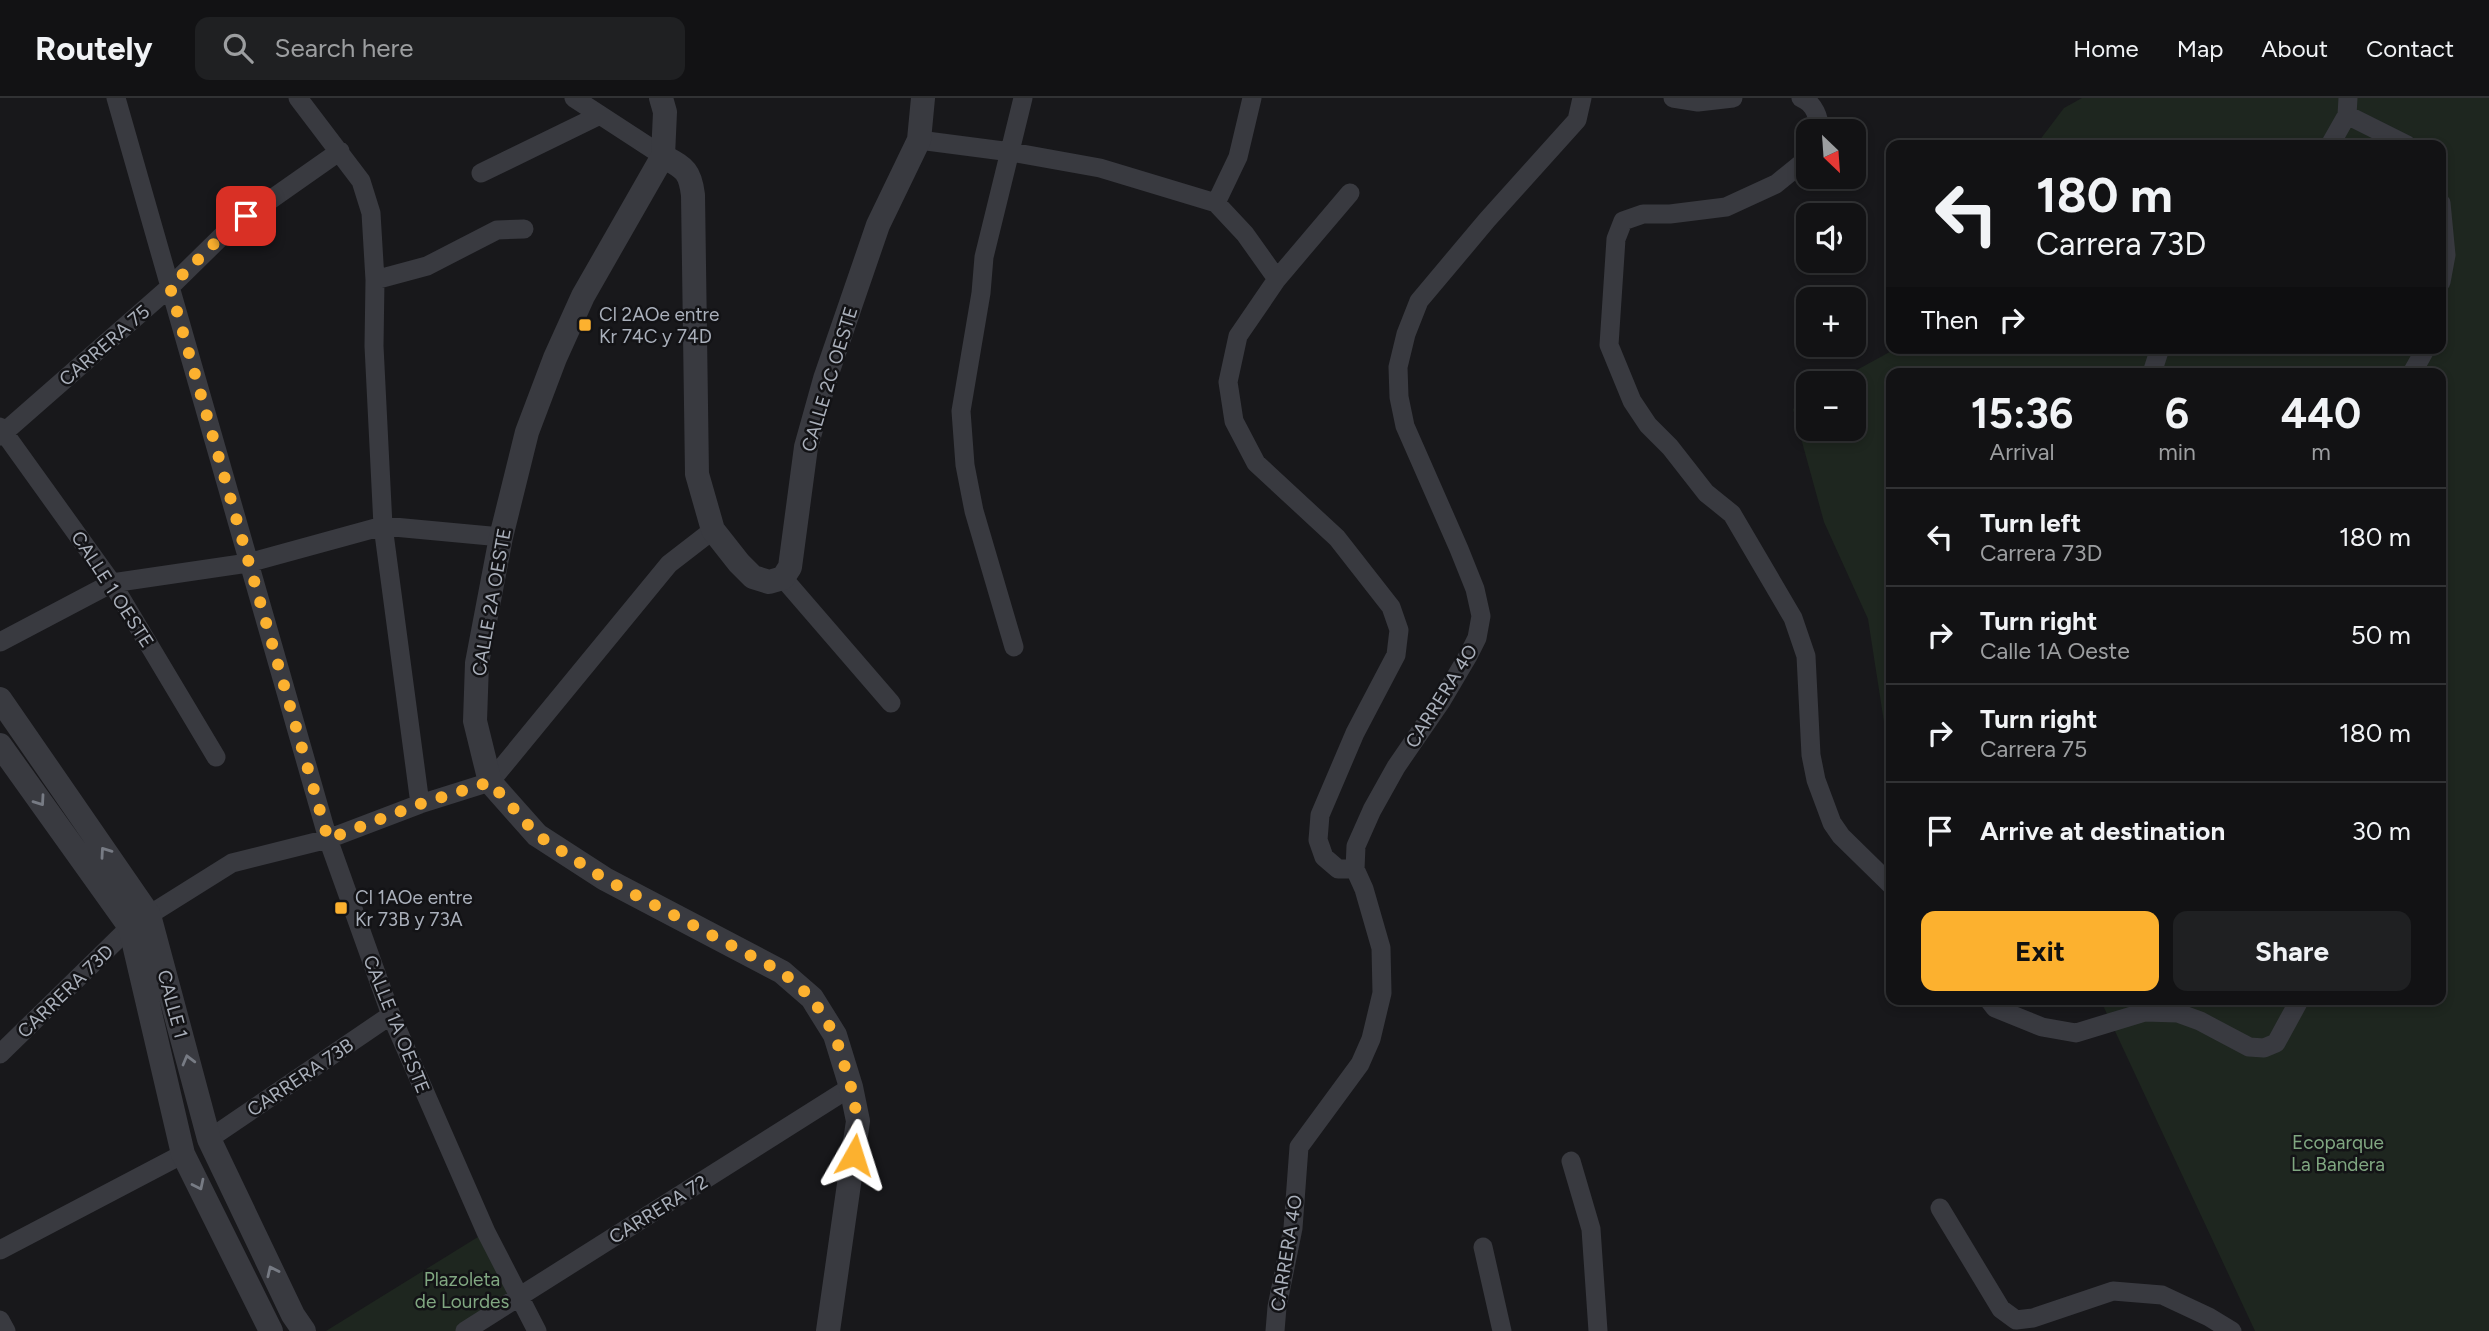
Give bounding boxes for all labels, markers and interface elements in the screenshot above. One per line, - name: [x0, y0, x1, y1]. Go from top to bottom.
- search box: [195, 17, 685, 80]
- text: Routely: [35, 29, 153, 68]
- icon: search: [219, 29, 257, 67]
- text: Search here: [275, 32, 414, 64]
- text: Home: [2073, 34, 2139, 63]
- text: Map: [2177, 34, 2223, 63]
- text: About: [2261, 34, 2328, 63]
- text: Contact: [2366, 34, 2454, 63]
- north arrow: [1796, 119, 1866, 189]
- map controls: [1796, 119, 1866, 441]
- text: 180 m: [2036, 165, 2173, 224]
- icon: left: [1921, 168, 2012, 259]
- pin: [216, 186, 276, 246]
- icon: arrive: [227, 197, 265, 235]
- button: sound: [1796, 203, 1866, 273]
- text: Carrera 73D: [2036, 225, 2206, 263]
- button: +: [1796, 287, 1866, 357]
- street label: CARRERA 75: [54, 300, 154, 391]
- icon: right: [1993, 301, 2031, 339]
- place label: Cl 2AOe entre Kr 74C y 74D: [599, 303, 719, 348]
- street label: CALLE 2C OESTE: [796, 304, 863, 455]
- text: Then: [1921, 304, 1979, 336]
- marker: Cl 2AOe entre Kr 74C y 74D: [577, 317, 593, 333]
- button: −: [1796, 371, 1866, 441]
- text: 15:36: [1971, 388, 2073, 439]
- text: 6: [2165, 388, 2189, 439]
- text: 440: [2281, 388, 2361, 439]
- text: Arrival: [1990, 438, 2055, 466]
- text: min: [2158, 438, 2196, 466]
- text: m: [2311, 438, 2331, 466]
- text: Turn left: [1980, 507, 2081, 539]
- icon: left: [1921, 518, 1959, 556]
- text: 180 m: [2339, 521, 2411, 553]
- street label: CALLE 2A OESTE: [467, 526, 516, 678]
- street label: CALLE 1 OESTE: [66, 527, 159, 652]
- text: Carrera 73D: [1980, 539, 2102, 567]
- text: Turn right: [1980, 605, 2097, 637]
- icon: right: [1921, 616, 1959, 654]
- text: 50 m: [2351, 619, 2411, 651]
- text: Calle 1A Oeste: [1980, 637, 2130, 665]
- street label: CARRERA 4O: [1401, 640, 1482, 752]
- text: Turn right: [1980, 703, 2097, 735]
- icon: right: [1921, 714, 1959, 752]
- text: 180 m: [2339, 717, 2411, 749]
- text: Carrera 75: [1980, 735, 2087, 763]
- one-way arrow: [31, 793, 44, 806]
- icon: arrive: [1921, 812, 1959, 850]
- text: Arrive at destination: [1980, 815, 2225, 847]
- text: 30 m: [2352, 815, 2411, 847]
- one-way arrow: [101, 847, 113, 860]
- place label: Cl 1AOe entre Kr 73B y 73A: [355, 886, 473, 931]
- marker: Cl 1AOe entre Kr 73B y 73A: [333, 900, 349, 916]
- button: Exit: [1921, 911, 2159, 991]
- button: Share: [2173, 911, 2411, 991]
- street label: CARRERA 73D: [13, 940, 118, 1043]
- street label: CALLE 1A OESTE: [358, 952, 435, 1097]
- street label: CALLE 1: [152, 967, 193, 1041]
- street label: CARRERA 73B: [243, 1033, 358, 1121]
- one-way arrow: [182, 1055, 196, 1067]
- position arrow: [817, 1118, 891, 1192]
- park label: Ecoparque La Bandera: [2291, 1131, 2385, 1176]
- street label: CARRERA 72: [605, 1170, 712, 1249]
- one-way arrow: [191, 1178, 205, 1190]
- street label: CARRERA 4O: [1266, 1193, 1307, 1313]
- one-way arrow: [266, 1266, 280, 1278]
- park label: Plazoleta de Lourdes: [415, 1268, 509, 1313]

